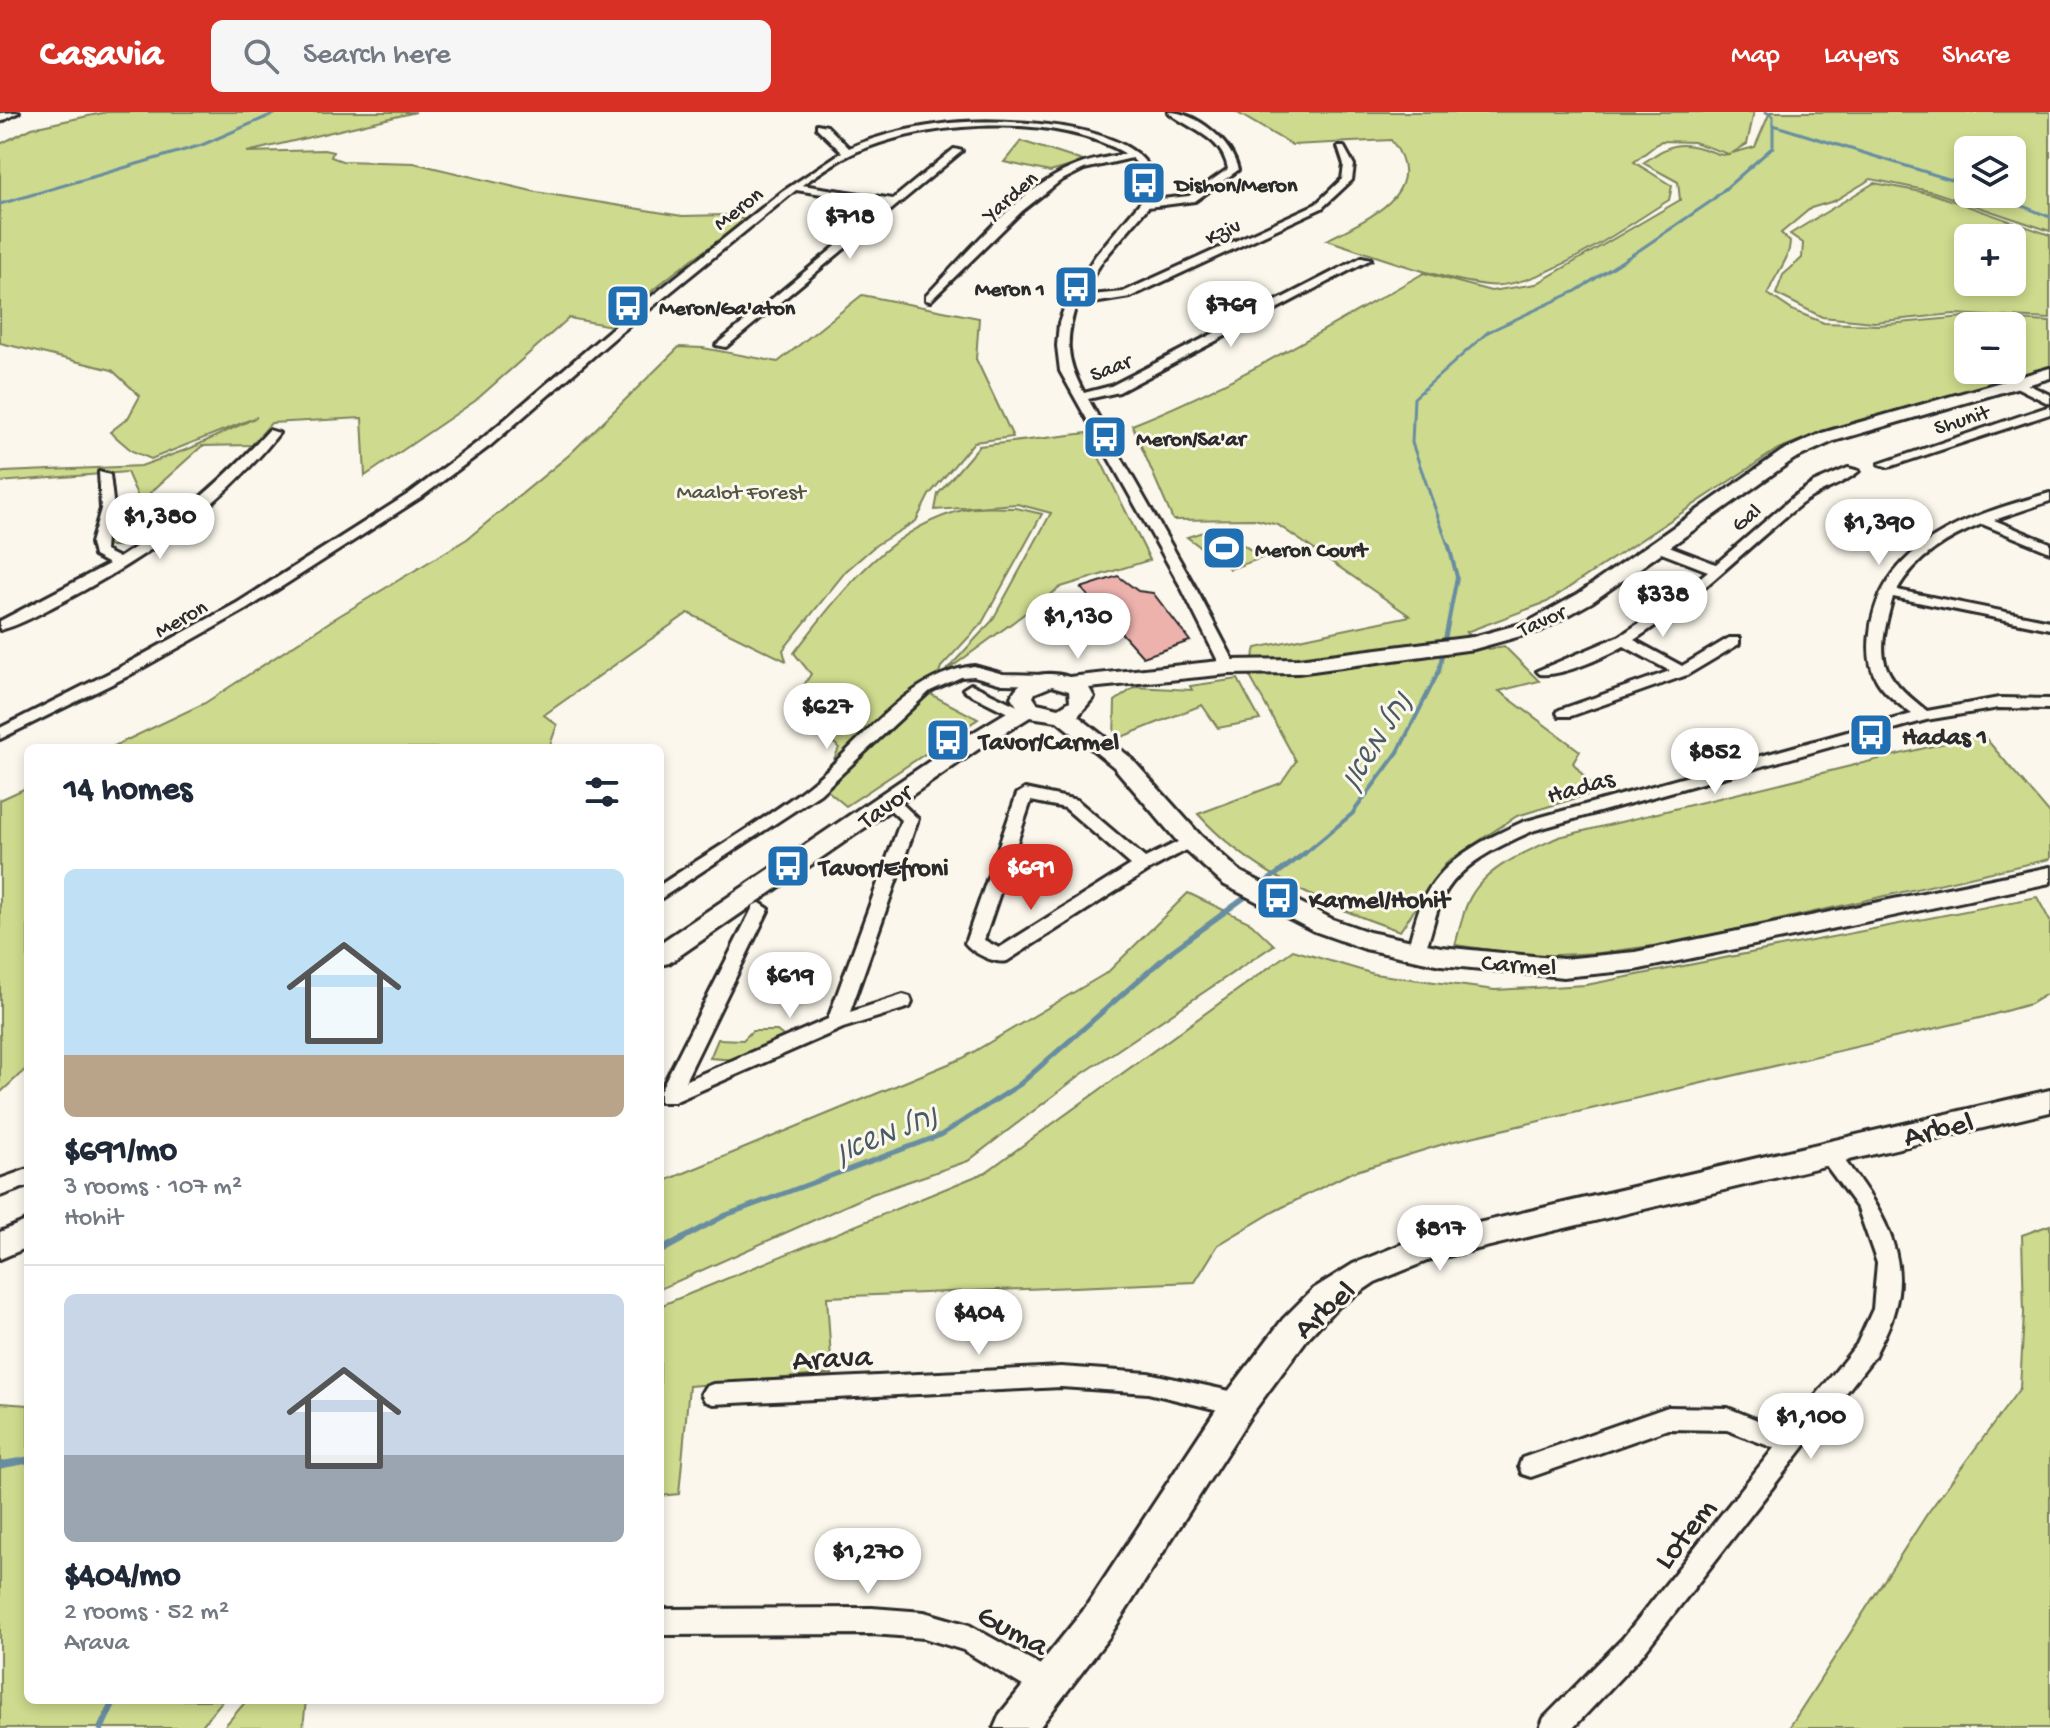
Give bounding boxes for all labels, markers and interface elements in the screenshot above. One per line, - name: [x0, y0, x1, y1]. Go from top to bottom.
- search box: [211, 20, 771, 92]
- text: Casavia: [40, 34, 163, 78]
- icon: search: [239, 34, 283, 78]
- text: Search here: [303, 39, 451, 74]
- text: Map: [1731, 40, 1780, 73]
- text: Layers: [1824, 40, 1898, 73]
- text: Share: [1942, 40, 2010, 73]
- map controls: [1954, 136, 2026, 384]
- button: layers: [1954, 136, 2026, 208]
- bus stop icon: Dishon/Meron: [1120, 159, 1168, 207]
- street label: Yarden: [977, 167, 1045, 230]
- place label: Dishon/Meron: [1173, 174, 1298, 200]
- street label: Meron: [709, 182, 770, 238]
- pin: $718: [803, 193, 897, 261]
- text: $718: [825, 203, 875, 234]
- street label: Kziv: [1202, 214, 1246, 253]
- button: +: [1954, 224, 2026, 296]
- bus stop icon: Meron 1: [1052, 263, 1100, 311]
- place label: Meron 1: [975, 278, 1045, 304]
- pin: $769: [1184, 281, 1278, 349]
- bus stop icon: Meron/Ga'aton: [604, 282, 652, 330]
- text: $769: [1205, 291, 1257, 322]
- place label: Meron/Ga'aton: [659, 297, 796, 323]
- button: −: [1954, 312, 2026, 384]
- street label: Saar: [1087, 349, 1138, 390]
- street label: Shunit: [1931, 400, 1995, 443]
- bus stop icon: Meron/Sa'ar: [1081, 413, 1129, 461]
- place label: Meron/Sa'ar: [1136, 428, 1248, 454]
- park label: Maalot Forest: [676, 481, 808, 507]
- pin: $1,380: [95, 493, 225, 561]
- street label: Gal: [1727, 499, 1768, 539]
- pin: $1,390: [1814, 499, 1944, 567]
- text: $1,380: [124, 503, 196, 534]
- text: $1,390: [1843, 509, 1915, 540]
- sports icon: Meron Court: [1200, 524, 1248, 572]
- place label: Meron Court: [1255, 539, 1369, 565]
- pin: $338: [1616, 571, 1710, 639]
- text: $338: [1637, 581, 1689, 612]
- pin: $1,130: [1013, 593, 1143, 661]
- street label: Meron: [151, 595, 213, 646]
- street label: Tavor: [1513, 600, 1573, 645]
- text: $1,130: [1043, 603, 1113, 634]
- pin: $627: [780, 683, 874, 751]
- water label: נחל משאן: [1334, 686, 1422, 797]
- text: $627: [801, 693, 853, 724]
- bus stop icon: Hadas 1: [1847, 711, 1895, 759]
- bus stop icon: Tavor/Carmel: [924, 716, 972, 764]
- place label: Hadas 1: [1902, 724, 1987, 755]
- pin: $852: [1668, 728, 1762, 796]
- place label: Tavor/Carmel: [977, 729, 1119, 760]
- text: $852: [1689, 738, 1741, 769]
- street label: Hadas: [1544, 765, 1620, 814]
- icon: filters: [580, 770, 624, 814]
- text: 14 homes: [64, 772, 192, 812]
- street label: Tavor: [852, 778, 922, 839]
- bus stop icon: Tavor/Efroni: [764, 842, 812, 890]
- pin: $691: [984, 844, 1078, 912]
- text: $691: [1007, 854, 1055, 885]
- place label: Tavor/Efroni: [817, 855, 949, 886]
- bus stop icon: Karmel/Hohit: [1254, 874, 1302, 922]
- place label: Karmel/Hohit: [1308, 887, 1452, 918]
- icon: home: [272, 921, 416, 1065]
- street label: Carmel: [1480, 949, 1557, 986]
- pin: $619: [743, 952, 837, 1020]
- text: $619: [766, 962, 814, 993]
- water label: נחל משאן: [830, 1099, 945, 1173]
- street label: Arbel: [1900, 1105, 1978, 1158]
- text: $691/mo: [64, 1133, 177, 1173]
- text: 3 rooms · 107 m²: [64, 1173, 242, 1204]
- text: Hohit: [64, 1204, 123, 1235]
- pin: $817: [1393, 1205, 1487, 1273]
- text: $817: [1415, 1215, 1465, 1246]
- street label: Arbel: [1287, 1274, 1365, 1349]
- pin: $404: [932, 1289, 1026, 1357]
- text: $404: [953, 1299, 1005, 1330]
- street label: Arava: [791, 1340, 874, 1382]
- icon: home: [272, 1346, 416, 1490]
- pin: $1,100: [1746, 1393, 1876, 1461]
- text: $1,100: [1776, 1403, 1846, 1434]
- street label: Lotem: [1647, 1491, 1727, 1579]
- pin: $1,270: [803, 1528, 933, 1596]
- text: $1,270: [832, 1538, 904, 1569]
- text: $404/mo: [64, 1558, 181, 1598]
- text: 2 rooms · 52 m²: [64, 1598, 229, 1629]
- street label: Guma: [969, 1598, 1055, 1668]
- text: Arava: [64, 1629, 129, 1660]

